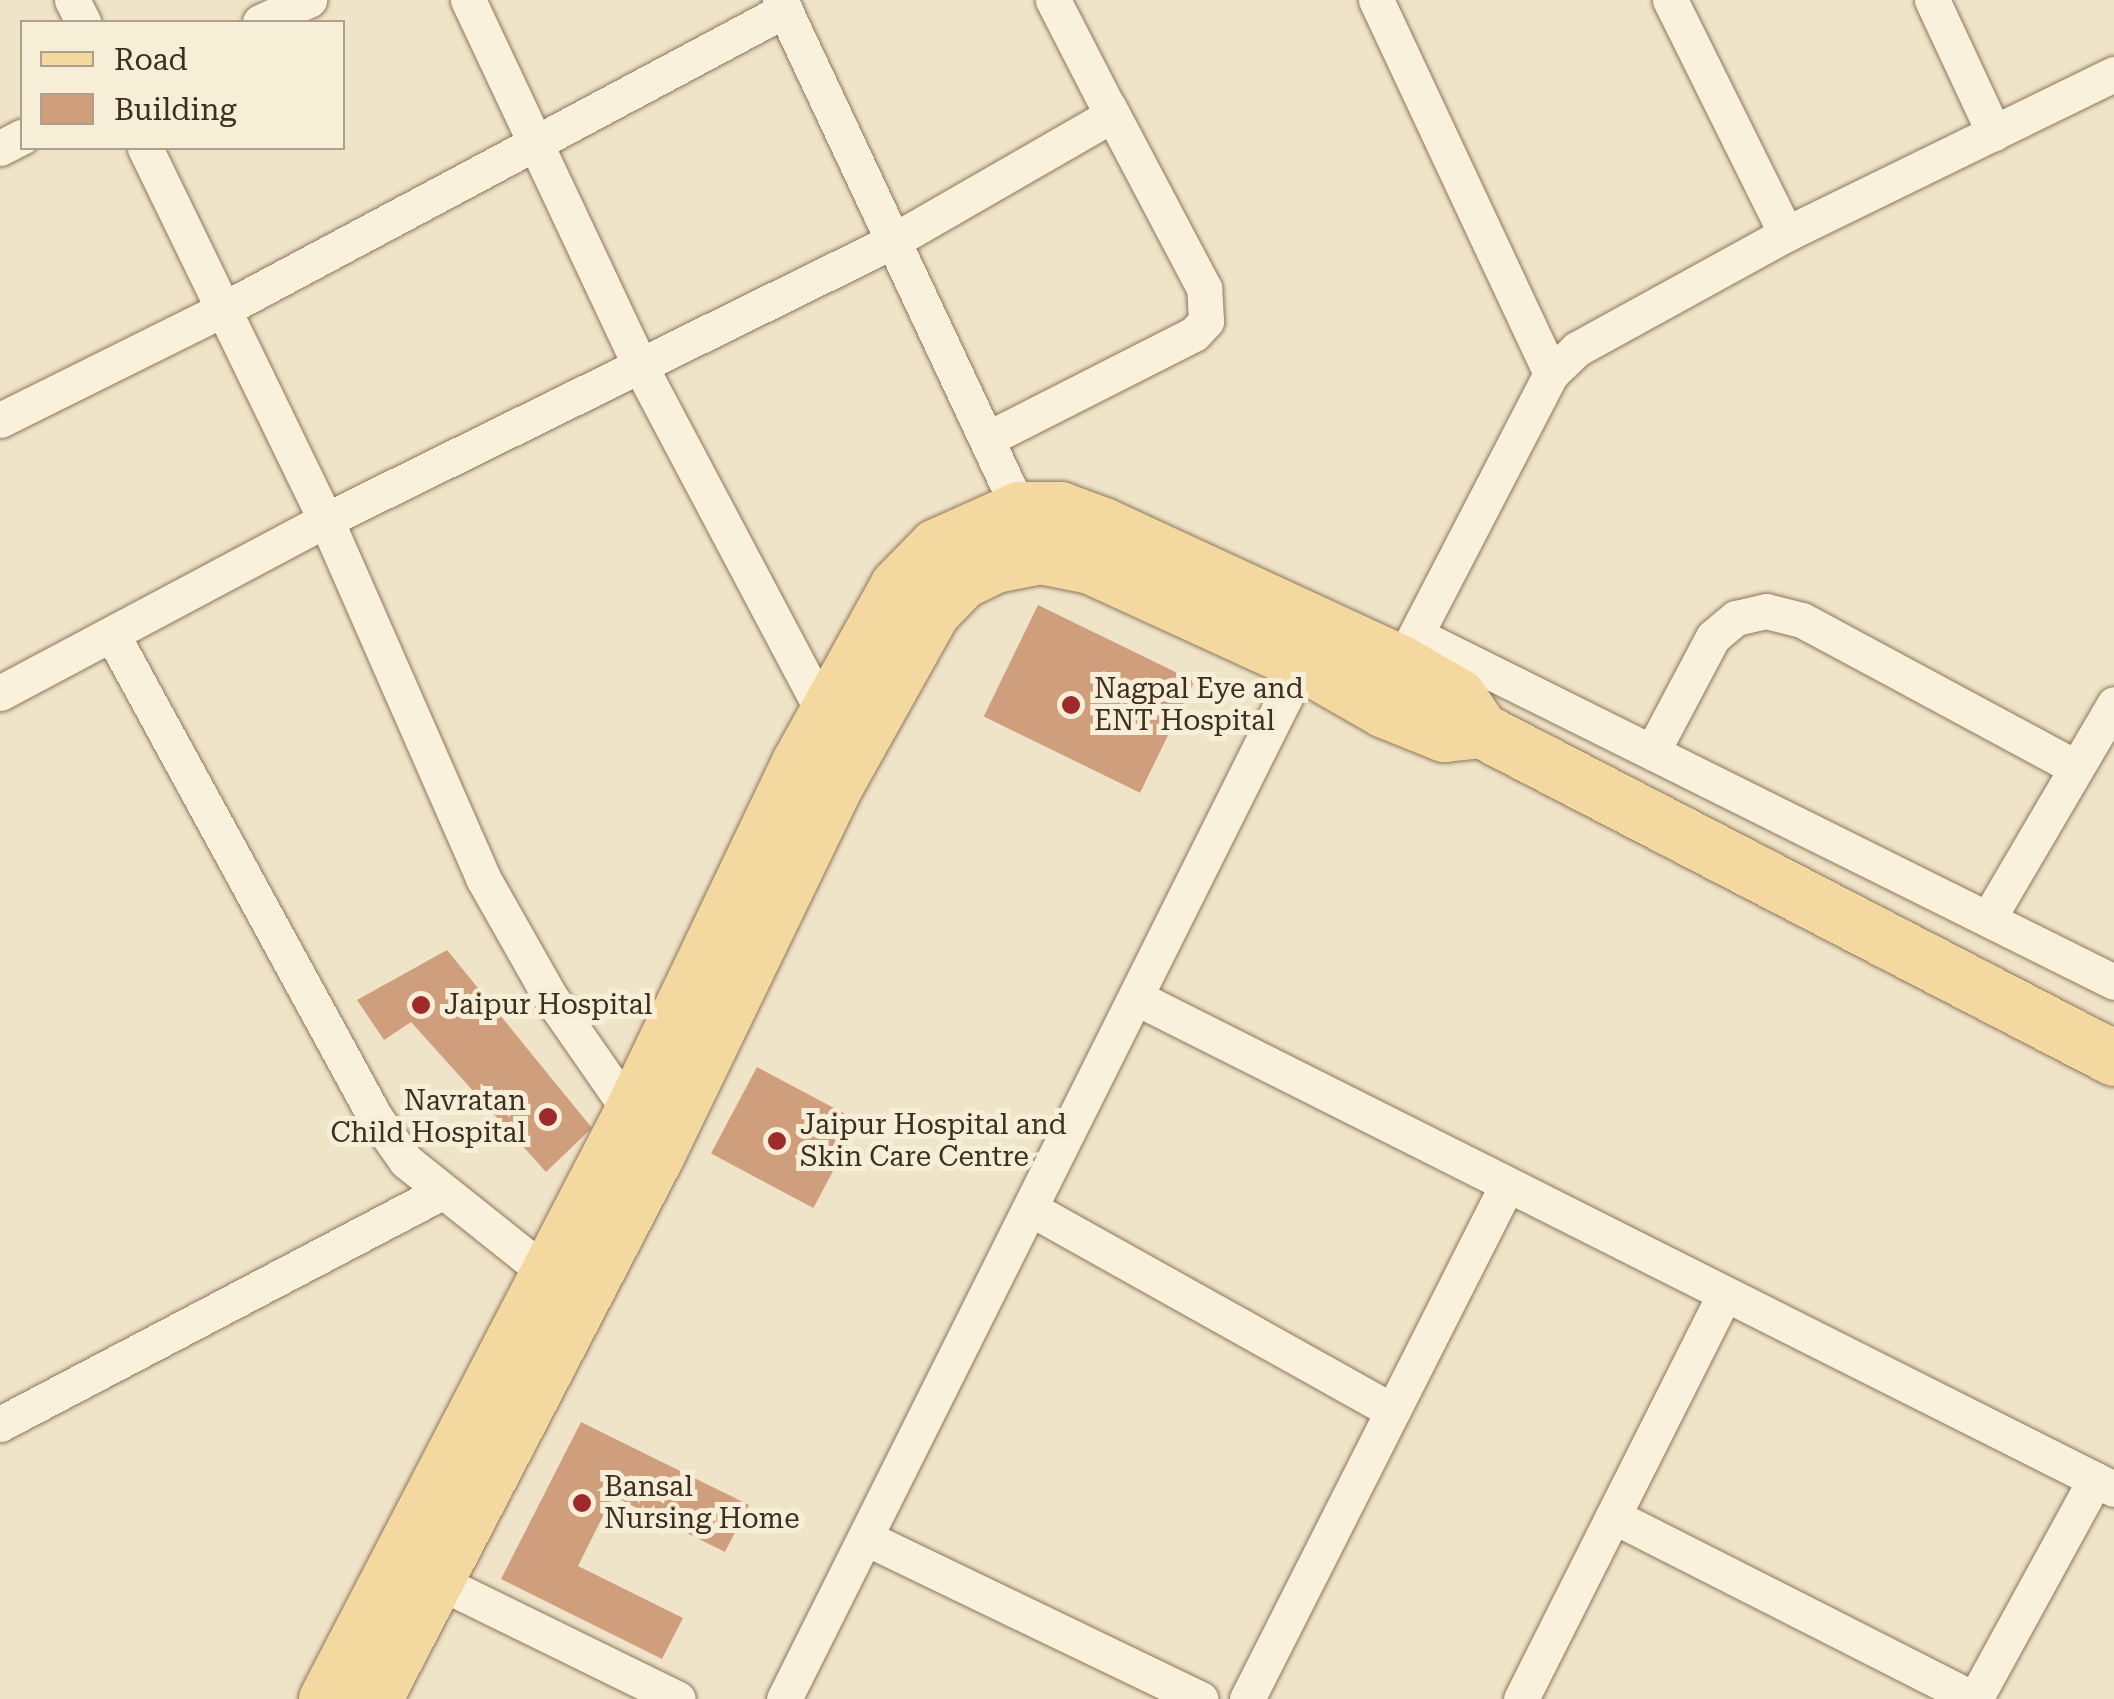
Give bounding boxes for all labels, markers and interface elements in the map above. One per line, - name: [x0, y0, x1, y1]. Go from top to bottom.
- legend: [20, 20, 345, 150]
- text: Road: [114, 42, 188, 77]
- text: Building: [114, 92, 237, 127]
- place label: Nagpal Eye and ENT Hospital: [1094, 672, 1304, 738]
- marker: Nagpal Eye and ENT Hospital: [1058, 692, 1084, 718]
- place label: Jaipur Hospital: [444, 988, 652, 1022]
- marker: Jaipur Hospital: [408, 992, 434, 1018]
- place label: Navratan Child Hospital: [330, 1084, 526, 1150]
- marker: Navratan Child Hospital: [535, 1104, 561, 1130]
- place label: Jaipur Hospital and Skin Care Centre: [800, 1108, 1067, 1174]
- marker: Jaipur Hospital and Skin Care Centre: [764, 1128, 790, 1154]
- place label: Bansal Nursing Home: [604, 1470, 800, 1536]
- marker: Bansal Nursing Home: [569, 1490, 595, 1516]

